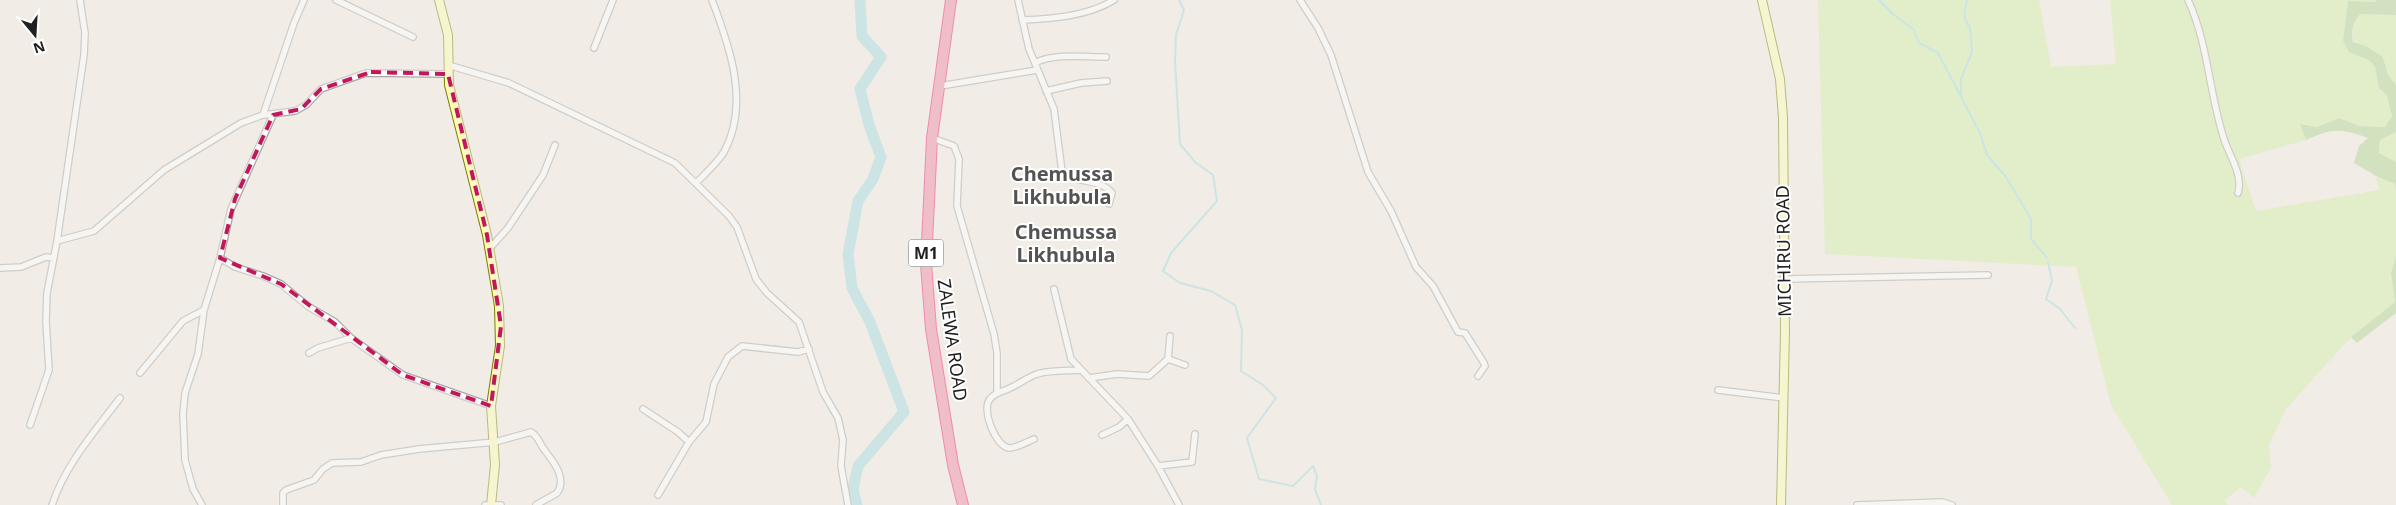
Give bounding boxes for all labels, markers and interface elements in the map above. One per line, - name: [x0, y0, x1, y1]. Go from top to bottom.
- north arrow: [10, 10, 60, 60]
- text: N: [31, 37, 48, 59]
- district label: Chemussa Likhubula: [1011, 160, 1113, 210]
- street label: MICHIRU ROAD: [1770, 185, 1796, 317]
- district label: Chemussa Likhubula: [1015, 218, 1117, 268]
- road number: M1: [908, 240, 944, 266]
- street label: ZALEWA ROAD: [933, 277, 973, 402]

